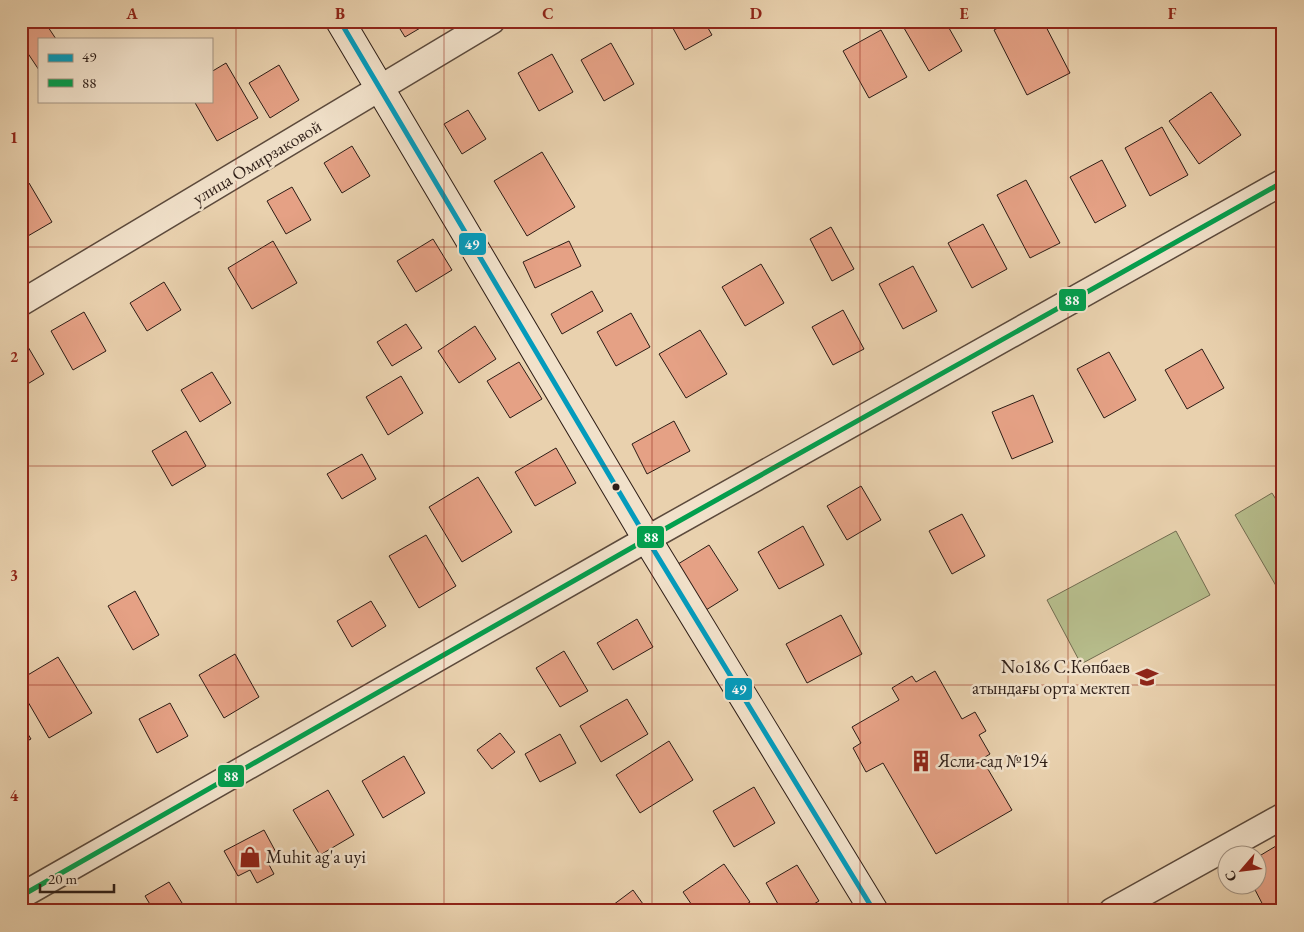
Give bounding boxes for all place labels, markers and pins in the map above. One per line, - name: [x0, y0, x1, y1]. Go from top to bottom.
- unlabelled marker: [611, 482, 621, 492]
- place label: No186 С.Көпбаев атындағы орта мектеп: [972, 655, 1130, 699]
- school or university icon: No186 С.Көпбаев атындағы орта мектеп: [1134, 664, 1160, 690]
- building icon: Ясли-сад №194: [908, 748, 934, 774]
- place label: Ясли-сад №194: [937, 749, 1048, 772]
- shop icon: Muhit ag'a uyi: [237, 844, 263, 870]
- place label: Muhit ag'a uyi: [266, 845, 366, 868]

